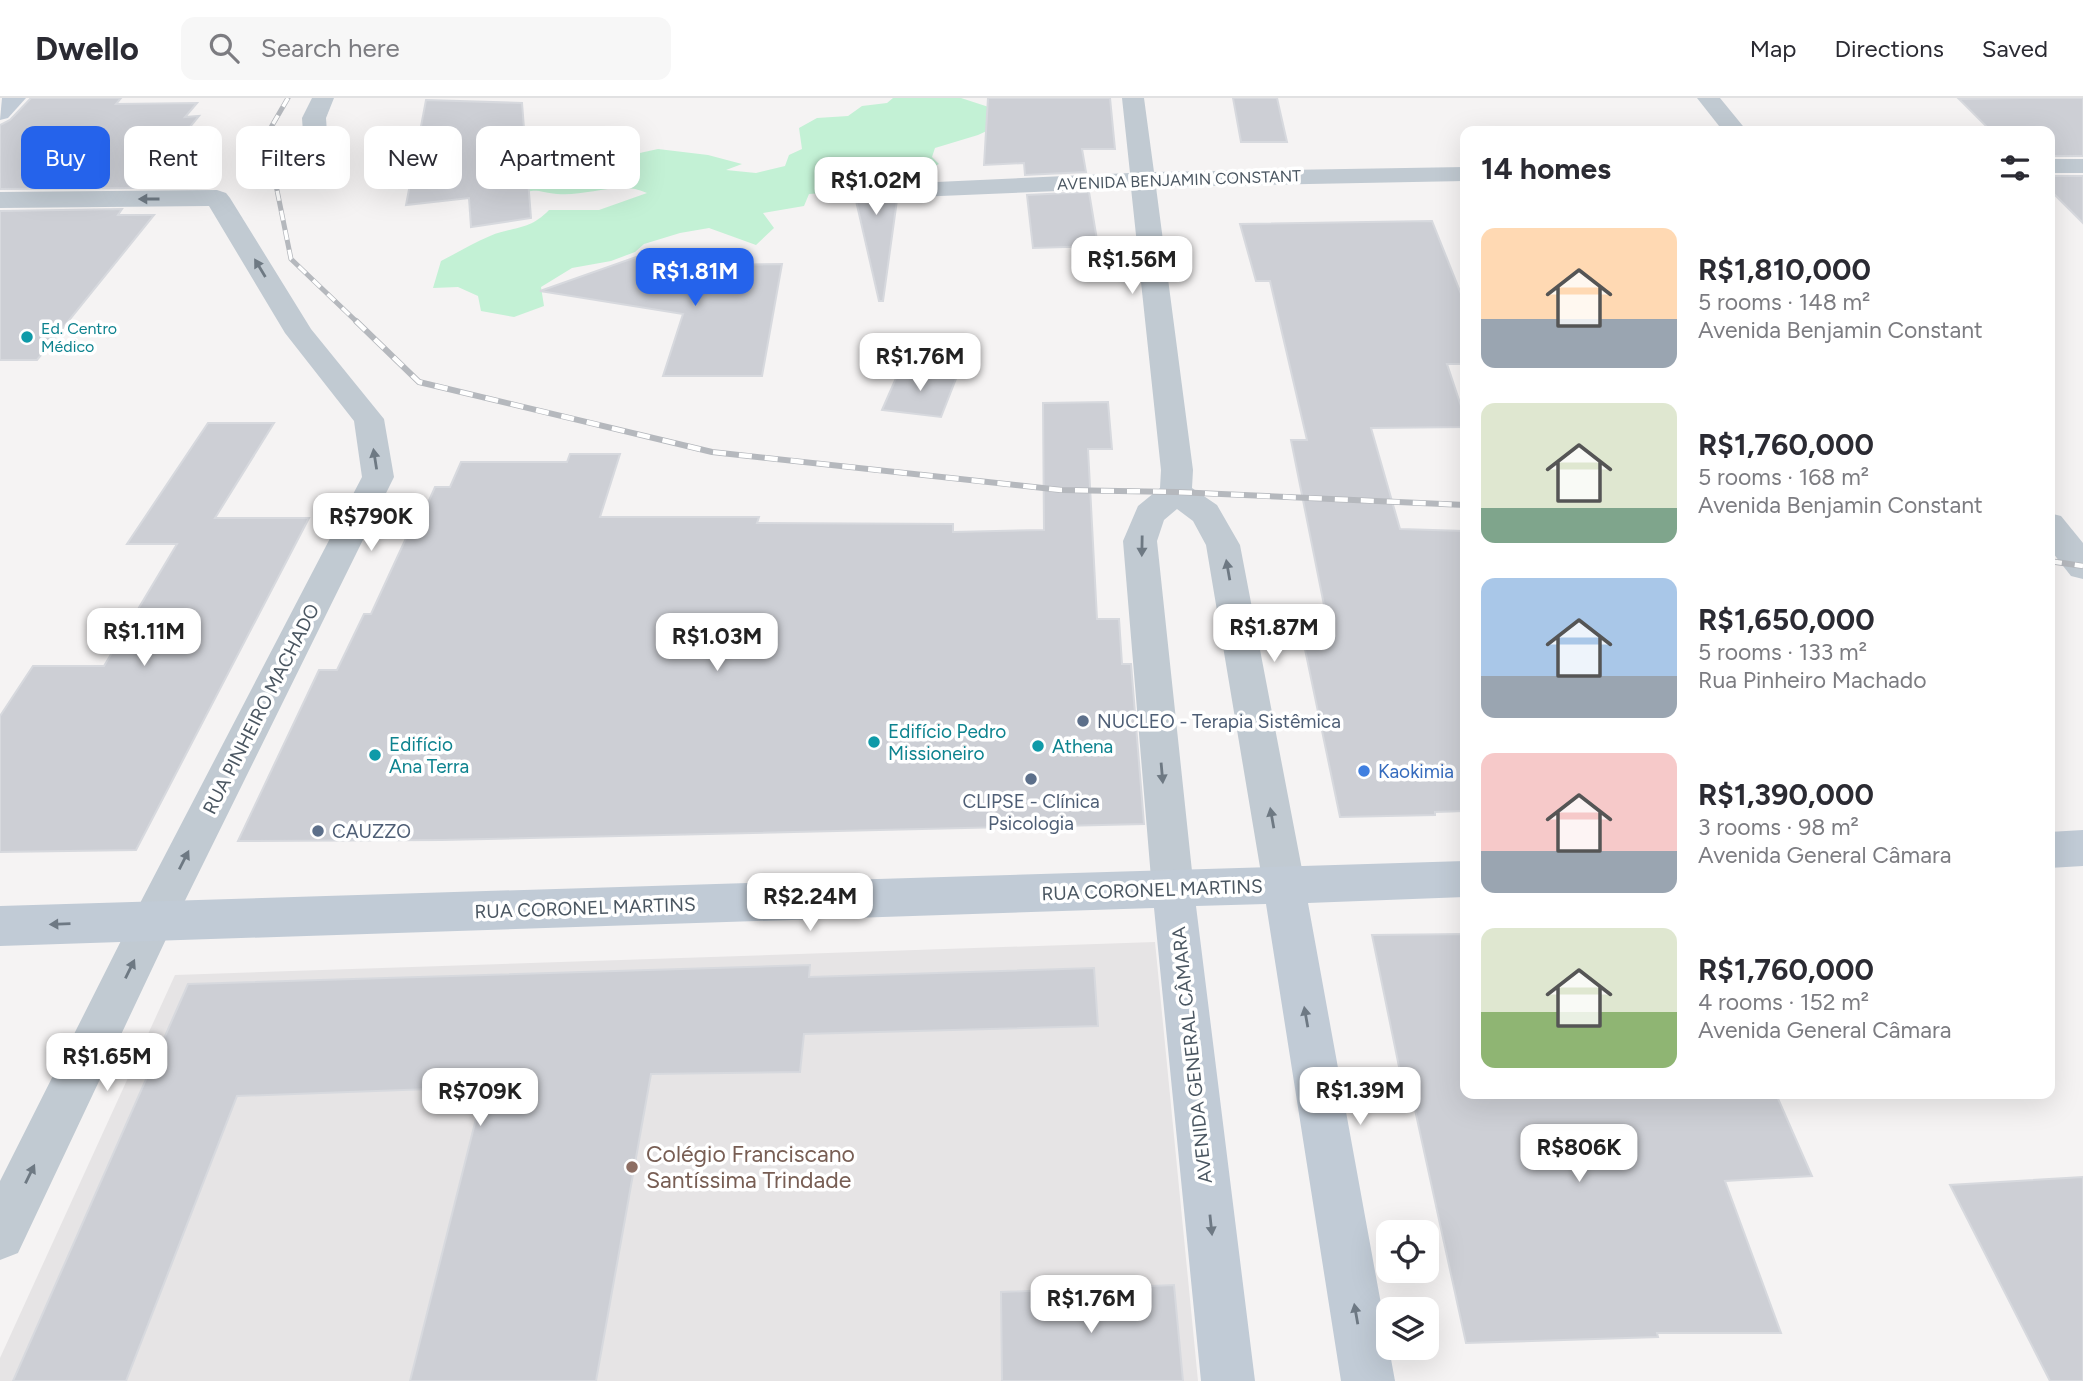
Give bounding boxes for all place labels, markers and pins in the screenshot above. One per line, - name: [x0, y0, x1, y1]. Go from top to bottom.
- pin: R$1.02M: [811, 158, 941, 217]
- pin: R$1.56M: [1067, 236, 1197, 296]
- pin: R$1.81M: [630, 248, 760, 308]
- place label: Ed. Centro Médico: [41, 319, 117, 356]
- marker: Ed. Centro Médico: [19, 329, 35, 345]
- pin: R$1.76M: [855, 334, 985, 393]
- pin: R$790K: [314, 494, 428, 553]
- pin: R$1.87M: [1209, 604, 1339, 664]
- pin: R$1.11M: [79, 608, 209, 668]
- pin: R$1.03M: [652, 614, 782, 673]
- place label: NUCLEO - Terapia Sistêmica: [1097, 710, 1341, 733]
- marker: NUCLEO - Terapia Sistêmica: [1075, 713, 1091, 729]
- place label: Edifício Pedro Missioneiro: [888, 720, 1006, 765]
- place label: Edifício Ana Terra: [389, 733, 469, 778]
- marker: Edifício Pedro Missioneiro: [866, 734, 882, 750]
- place label: Athena: [1052, 735, 1113, 758]
- marker: Athena: [1030, 738, 1046, 754]
- marker: Edifício Ana Terra: [367, 747, 383, 763]
- place label: Kaokimia: [1378, 760, 1454, 783]
- marker: Kaokimia: [1356, 763, 1372, 779]
- marker: CLIPSE - Clínica Psicologia: [1023, 771, 1039, 787]
- place label: CLIPSE - Clínica Psicologia: [962, 790, 1100, 835]
- place label: CAUZZO: [332, 820, 411, 843]
- marker: CAUZZO: [310, 823, 326, 839]
- pin: R$2.24M: [745, 874, 875, 933]
- pin: R$1.65M: [42, 1034, 172, 1093]
- pin: R$709K: [423, 1068, 537, 1128]
- pin: R$1.39M: [1295, 1068, 1425, 1127]
- pin: R$806K: [1522, 1124, 1636, 1184]
- place label: Colégio Franciscano Santíssima Trindade: [646, 1140, 855, 1194]
- marker: Colégio Franciscano Santíssima Trindade: [624, 1159, 640, 1175]
- pin: R$1.76M: [1026, 1276, 1156, 1335]

